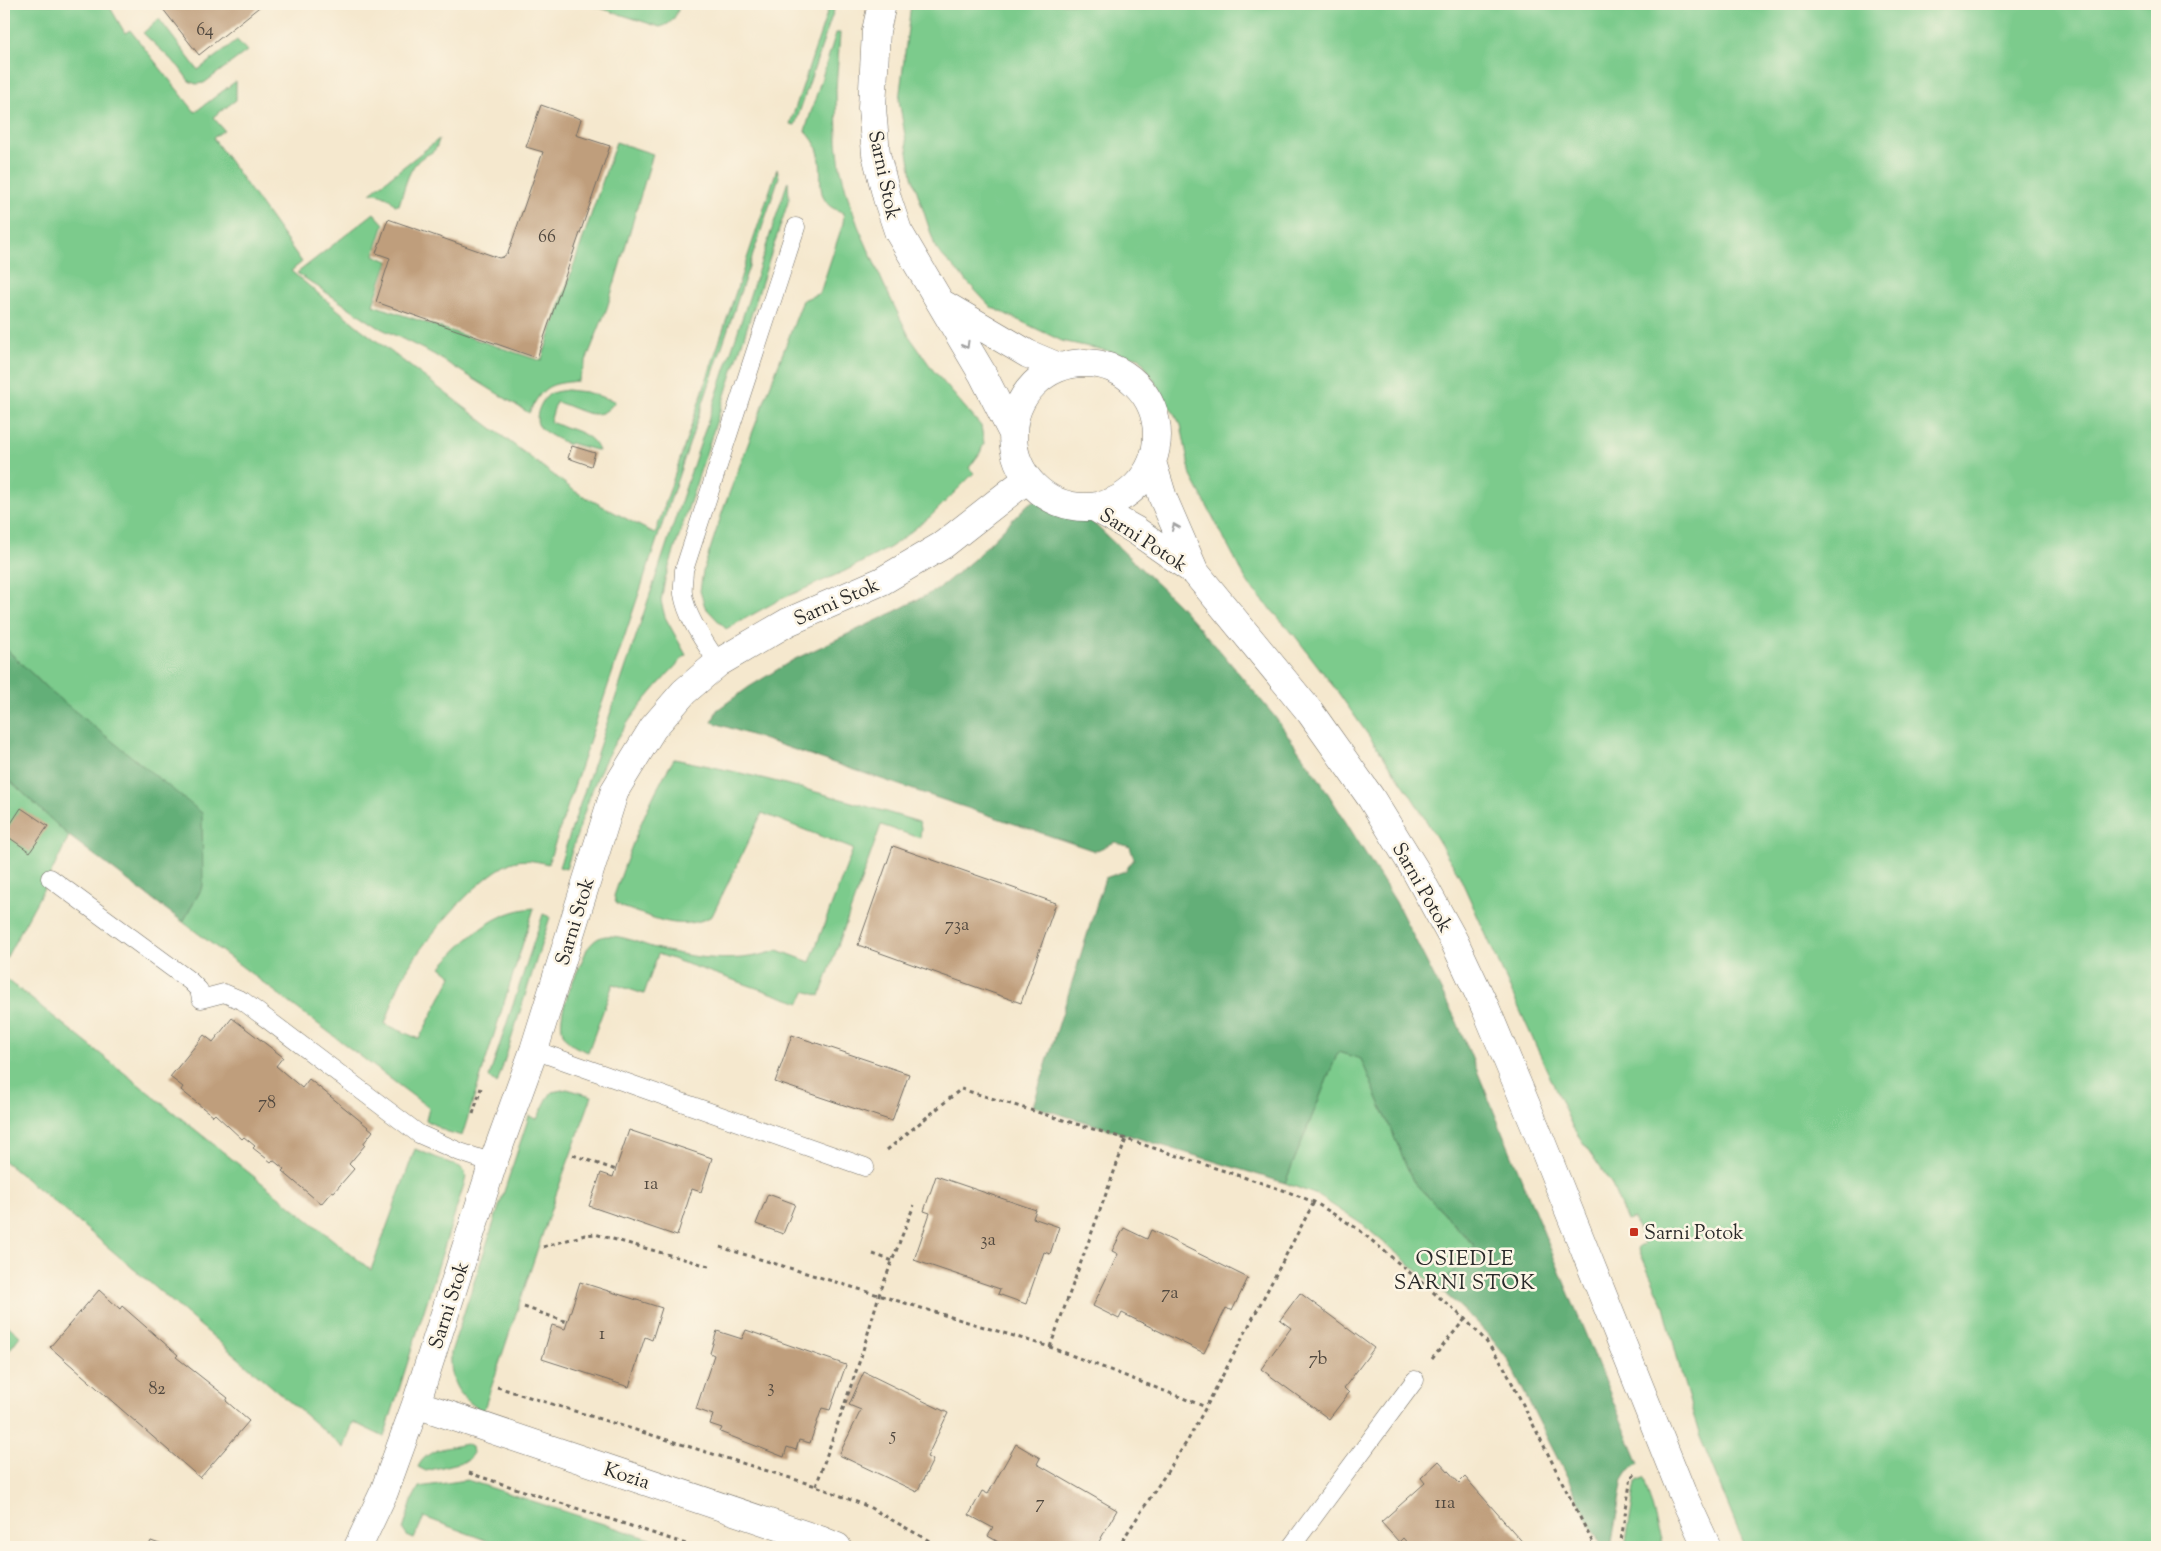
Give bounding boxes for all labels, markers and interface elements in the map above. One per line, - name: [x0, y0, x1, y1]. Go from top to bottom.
- house number: 64: [196, 18, 214, 44]
- street label: Sarni Stok: [859, 128, 906, 223]
- house number: 66: [538, 225, 556, 251]
- one-way arrow: [960, 340, 970, 349]
- street label: Sarni Potok: [1093, 502, 1193, 581]
- one-way arrow: [1171, 523, 1182, 532]
- street label: Sarni Stok: [790, 572, 884, 635]
- street label: Sarni Potok: [1383, 838, 1458, 939]
- street label: Sarni Stok: [549, 874, 604, 969]
- house number: 73a: [945, 913, 969, 939]
- house number: 78: [258, 1091, 276, 1117]
- house number: 1a: [644, 1172, 658, 1198]
- place label: Sarni Potok: [1644, 1220, 1744, 1249]
- marker: Sarni Potok: [1628, 1226, 1640, 1238]
- house number: 3a: [980, 1228, 996, 1254]
- district label: OSIEDLE SARNI STOK: [1394, 1245, 1536, 1299]
- street label: Sarni Stok: [423, 1258, 478, 1353]
- house number: 7a: [1161, 1281, 1179, 1307]
- house number: 1: [599, 1322, 605, 1348]
- house number: 7b: [1309, 1347, 1327, 1373]
- house number: 3: [767, 1375, 775, 1401]
- house number: 82: [148, 1377, 166, 1403]
- house number: 5: [889, 1423, 896, 1449]
- street label: Kozia: [599, 1456, 653, 1498]
- house number: 7: [1035, 1491, 1045, 1517]
- house number: 11a: [1435, 1491, 1455, 1517]

